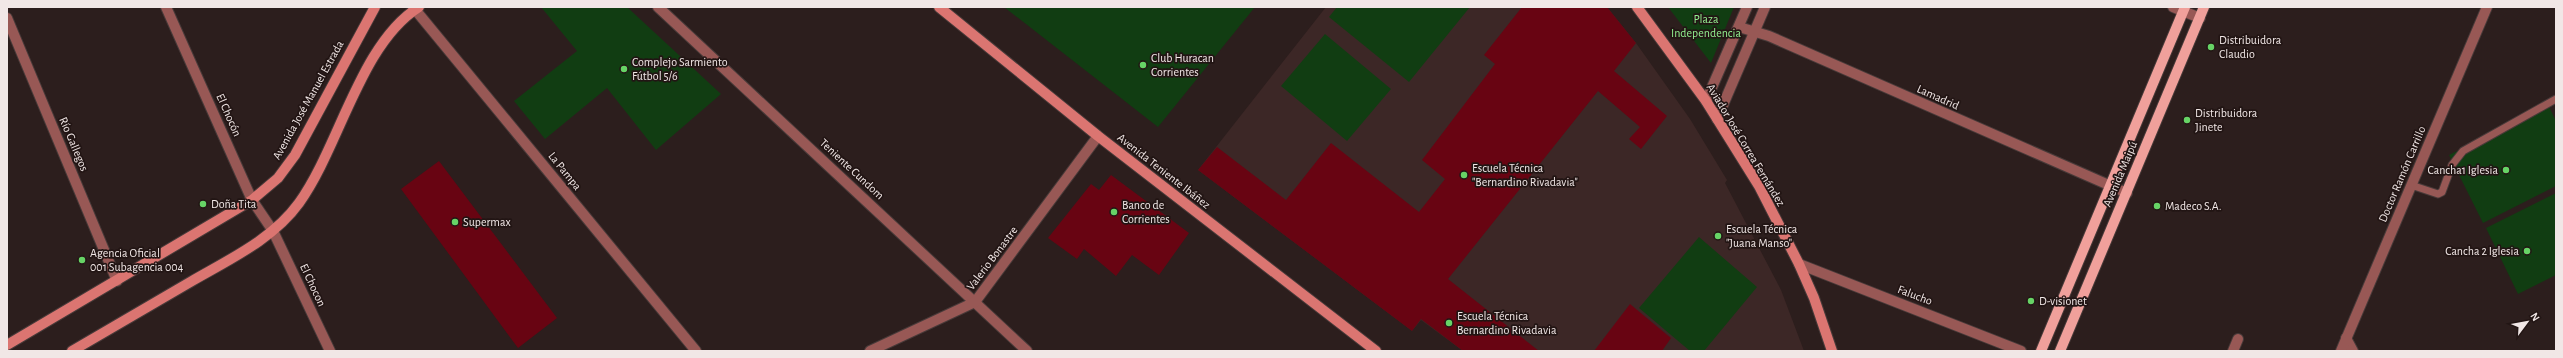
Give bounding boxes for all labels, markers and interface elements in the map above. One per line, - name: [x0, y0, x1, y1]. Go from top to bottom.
- park label: Plaza Independencia: [1671, 13, 1741, 39]
- place label: Distribuidora Claudio: [2219, 34, 2282, 60]
- street label: Avenida José Manuel Estrada: [270, 38, 346, 161]
- marker: Distribuidora Claudio: [2206, 42, 2216, 52]
- place label: Club Huracan Corrientes: [1151, 52, 1214, 78]
- place label: Complejo Sarmiento Fútbol 5/6: [632, 56, 728, 82]
- marker: Club Huracan Corrientes: [1138, 60, 1148, 70]
- marker: Complejo Sarmiento Fútbol 5/6: [619, 64, 629, 74]
- street label: Aviador José Correa Fernández: [1705, 82, 1787, 208]
- street label: Lamadrid: [1915, 82, 1961, 112]
- street label: El Chocón: [214, 92, 244, 138]
- place label: Distribuidora Jinete: [2195, 107, 2258, 133]
- street label: Río Gallegos: [57, 115, 91, 173]
- marker: Distribuidora Jinete: [2182, 115, 2192, 125]
- street label: Doctor Ramón Carrillo: [2376, 124, 2428, 224]
- street label: Avenida Teniente Ibáñez: [1115, 131, 1213, 211]
- street label: Teniente Cundom: [818, 136, 886, 202]
- street label: Avenida Maipú: [2101, 139, 2139, 209]
- street label: La Pampa: [546, 150, 584, 193]
- place label: Escuela Técnica "Bernardino Rivadavia": [1472, 162, 1578, 188]
- place label: Cancha1 Iglesia: [2427, 164, 2498, 176]
- marker: Cancha1 Iglesia: [2501, 165, 2511, 175]
- marker: Escuela Técnica "Bernardino Rivadavia": [1459, 170, 1469, 180]
- place label: Doña Tita: [211, 198, 257, 210]
- marker: Doña Tita: [198, 199, 208, 209]
- place label: Banco de Corrientes: [1122, 199, 1170, 225]
- place label: Madeco S.A.: [2165, 200, 2222, 212]
- marker: Madeco S.A.: [2152, 201, 2162, 211]
- marker: Banco de Corrientes: [1109, 207, 1119, 217]
- place label: Supermax: [463, 216, 511, 228]
- marker: Supermax: [450, 217, 460, 227]
- place label: Escuela Técnica "Juana Manso": [1726, 223, 1798, 249]
- street label: Valerio Bonastre: [964, 224, 1020, 292]
- marker: Escuela Técnica "Juana Manso": [1713, 231, 1723, 241]
- place label: Cancha 2 Iglesia: [2445, 245, 2519, 257]
- marker: Cancha 2 Iglesia: [2522, 246, 2532, 256]
- place label: Agencia Oficial 001 Subagencia 004: [90, 247, 184, 273]
- marker: Agencia Oficial 001 Subagencia 004: [77, 255, 87, 265]
- street label: El Chocon: [298, 262, 328, 308]
- street label: Falucho: [1896, 283, 1934, 307]
- place label: D-visionet: [2039, 295, 2087, 307]
- marker: D-visionet: [2026, 296, 2036, 306]
- north arrow: [2507, 302, 2547, 342]
- place label: Escuela Técnica Bernardino Rivadavia: [1457, 310, 1557, 336]
- text: N: [2528, 311, 2542, 323]
- marker: Escuela Técnica Bernardino Rivadavia: [1444, 318, 1454, 328]

